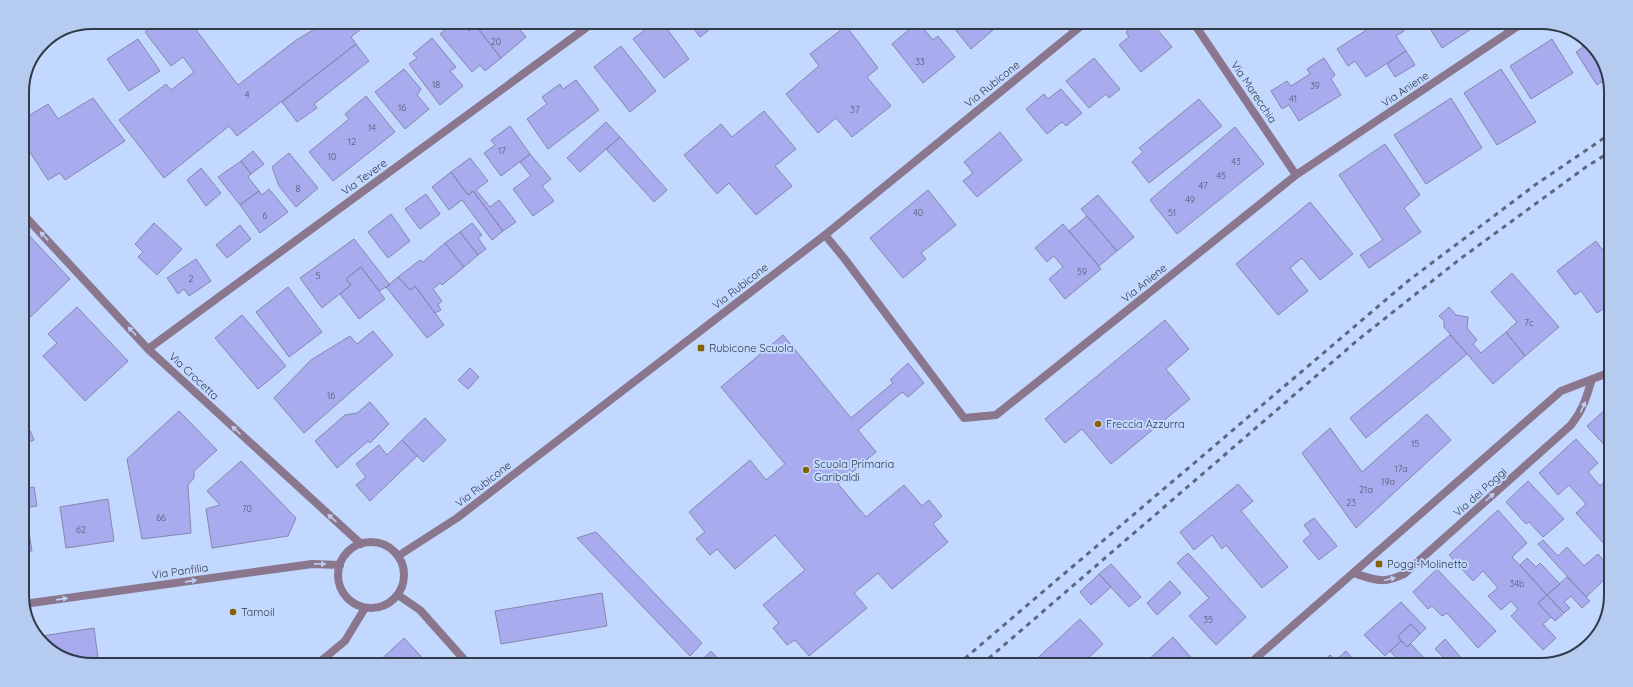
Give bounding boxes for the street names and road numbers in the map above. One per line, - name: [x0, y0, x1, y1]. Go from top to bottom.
- street label: Via Rubicone: [962, 58, 1022, 110]
- street label: Via Marecchia: [1228, 58, 1280, 126]
- street label: Via Aniene: [1379, 68, 1431, 110]
- street label: Via Tevere: [338, 156, 390, 198]
- street label: Via Rubicone: [709, 260, 771, 312]
- street label: Via Aniene: [1119, 261, 1169, 305]
- street label: Via Crocetta: [166, 349, 222, 403]
- street label: Via Rubicone: [452, 458, 514, 510]
- street label: Via dei Poggi: [1451, 464, 1509, 520]
- street label: Via Panfilia: [151, 560, 209, 582]

